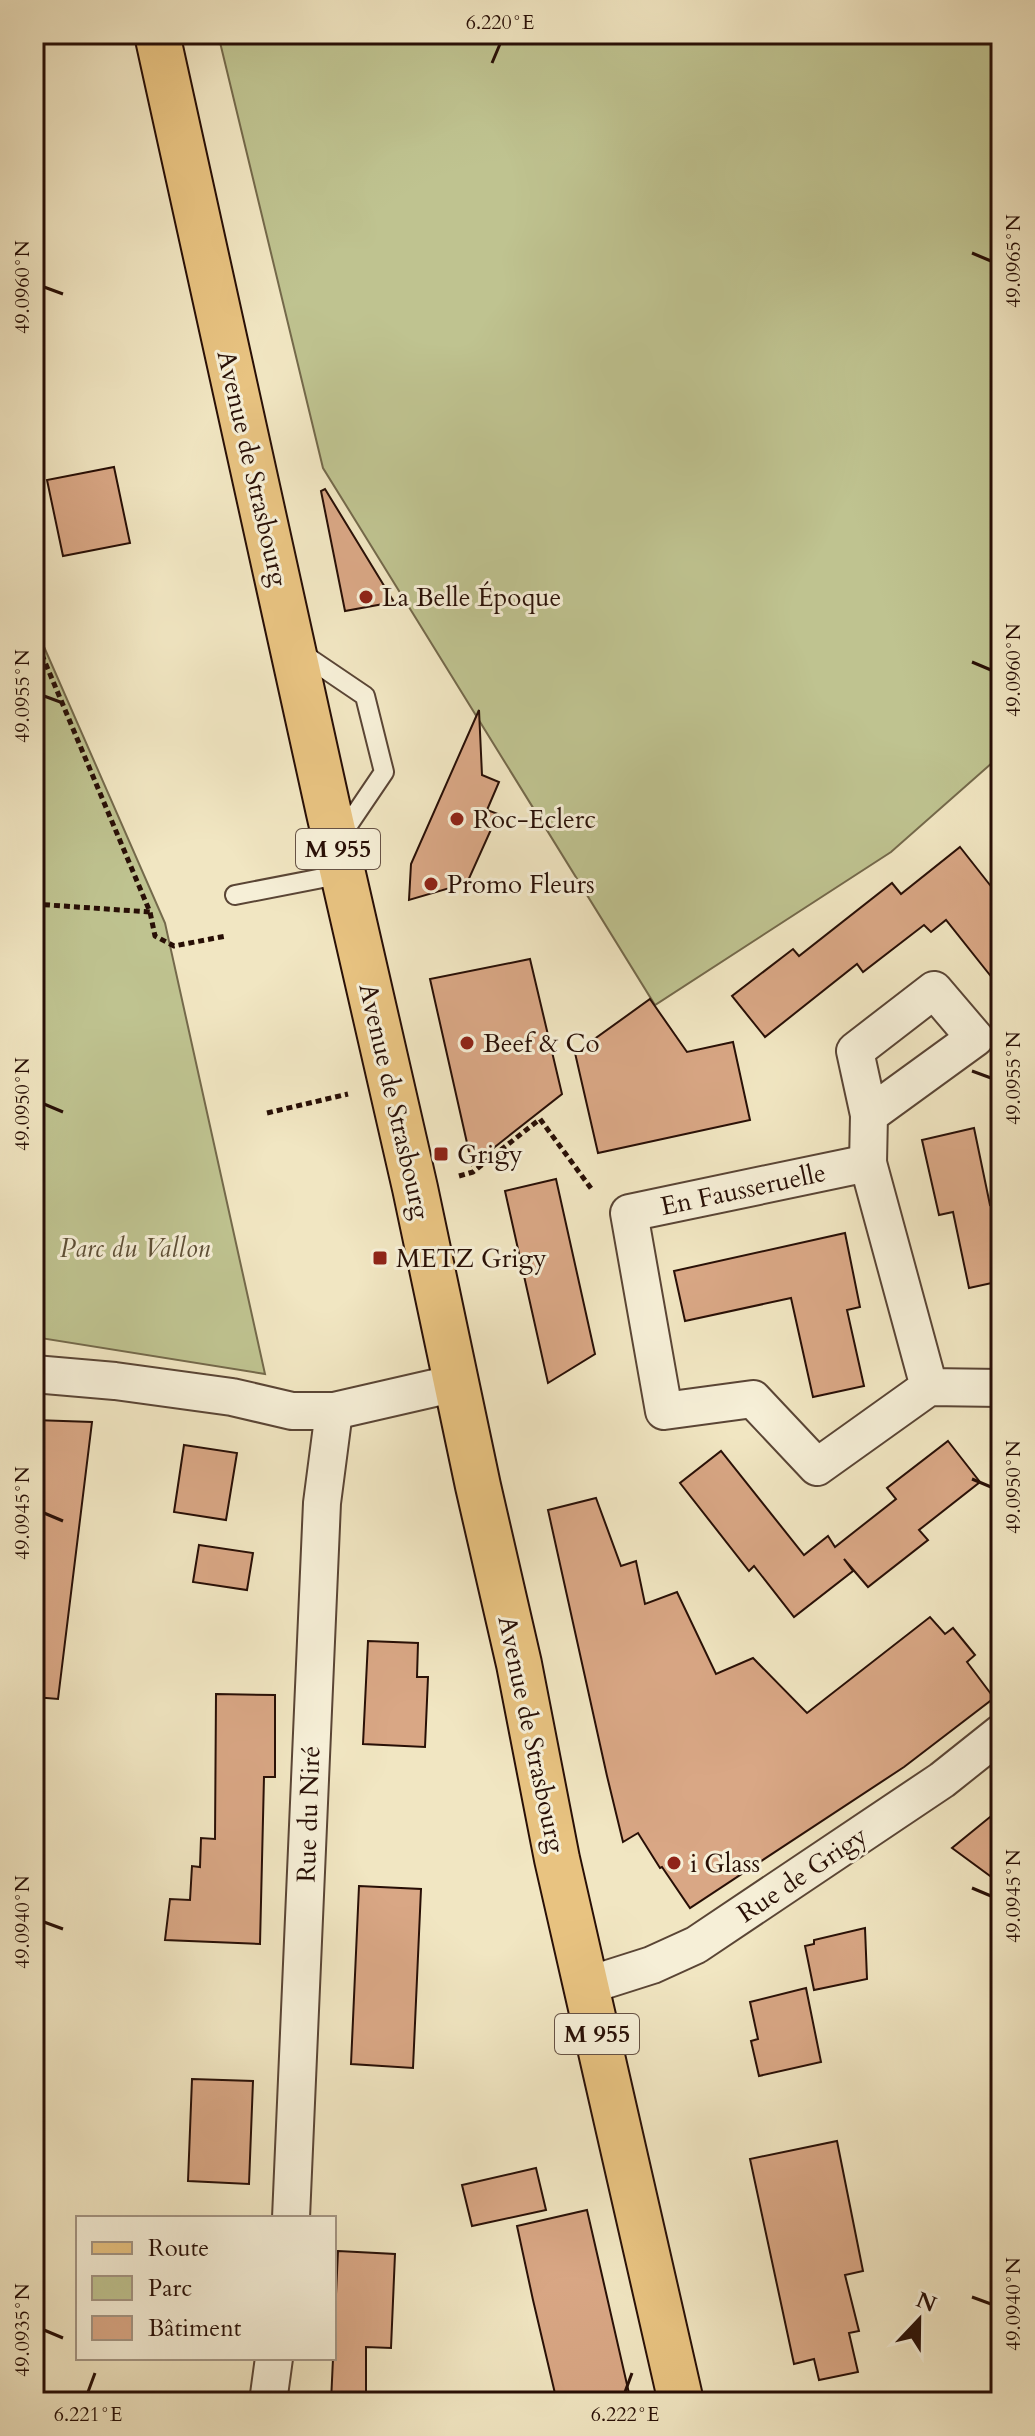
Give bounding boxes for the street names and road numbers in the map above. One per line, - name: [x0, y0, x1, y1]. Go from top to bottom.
- street label: Avenue de Strasbourg: [208, 347, 297, 590]
- road number: M 955: [296, 829, 380, 869]
- street label: Avenue de Strasbourg: [350, 980, 439, 1223]
- street label: En Fausseruelle: [657, 1155, 829, 1224]
- street label: Avenue de Strasbourg: [489, 1613, 574, 1856]
- street label: Rue du Niré: [289, 1745, 328, 1883]
- street label: Rue de Grigy: [731, 1818, 874, 1931]
- road number: M 955: [555, 2014, 639, 2054]

